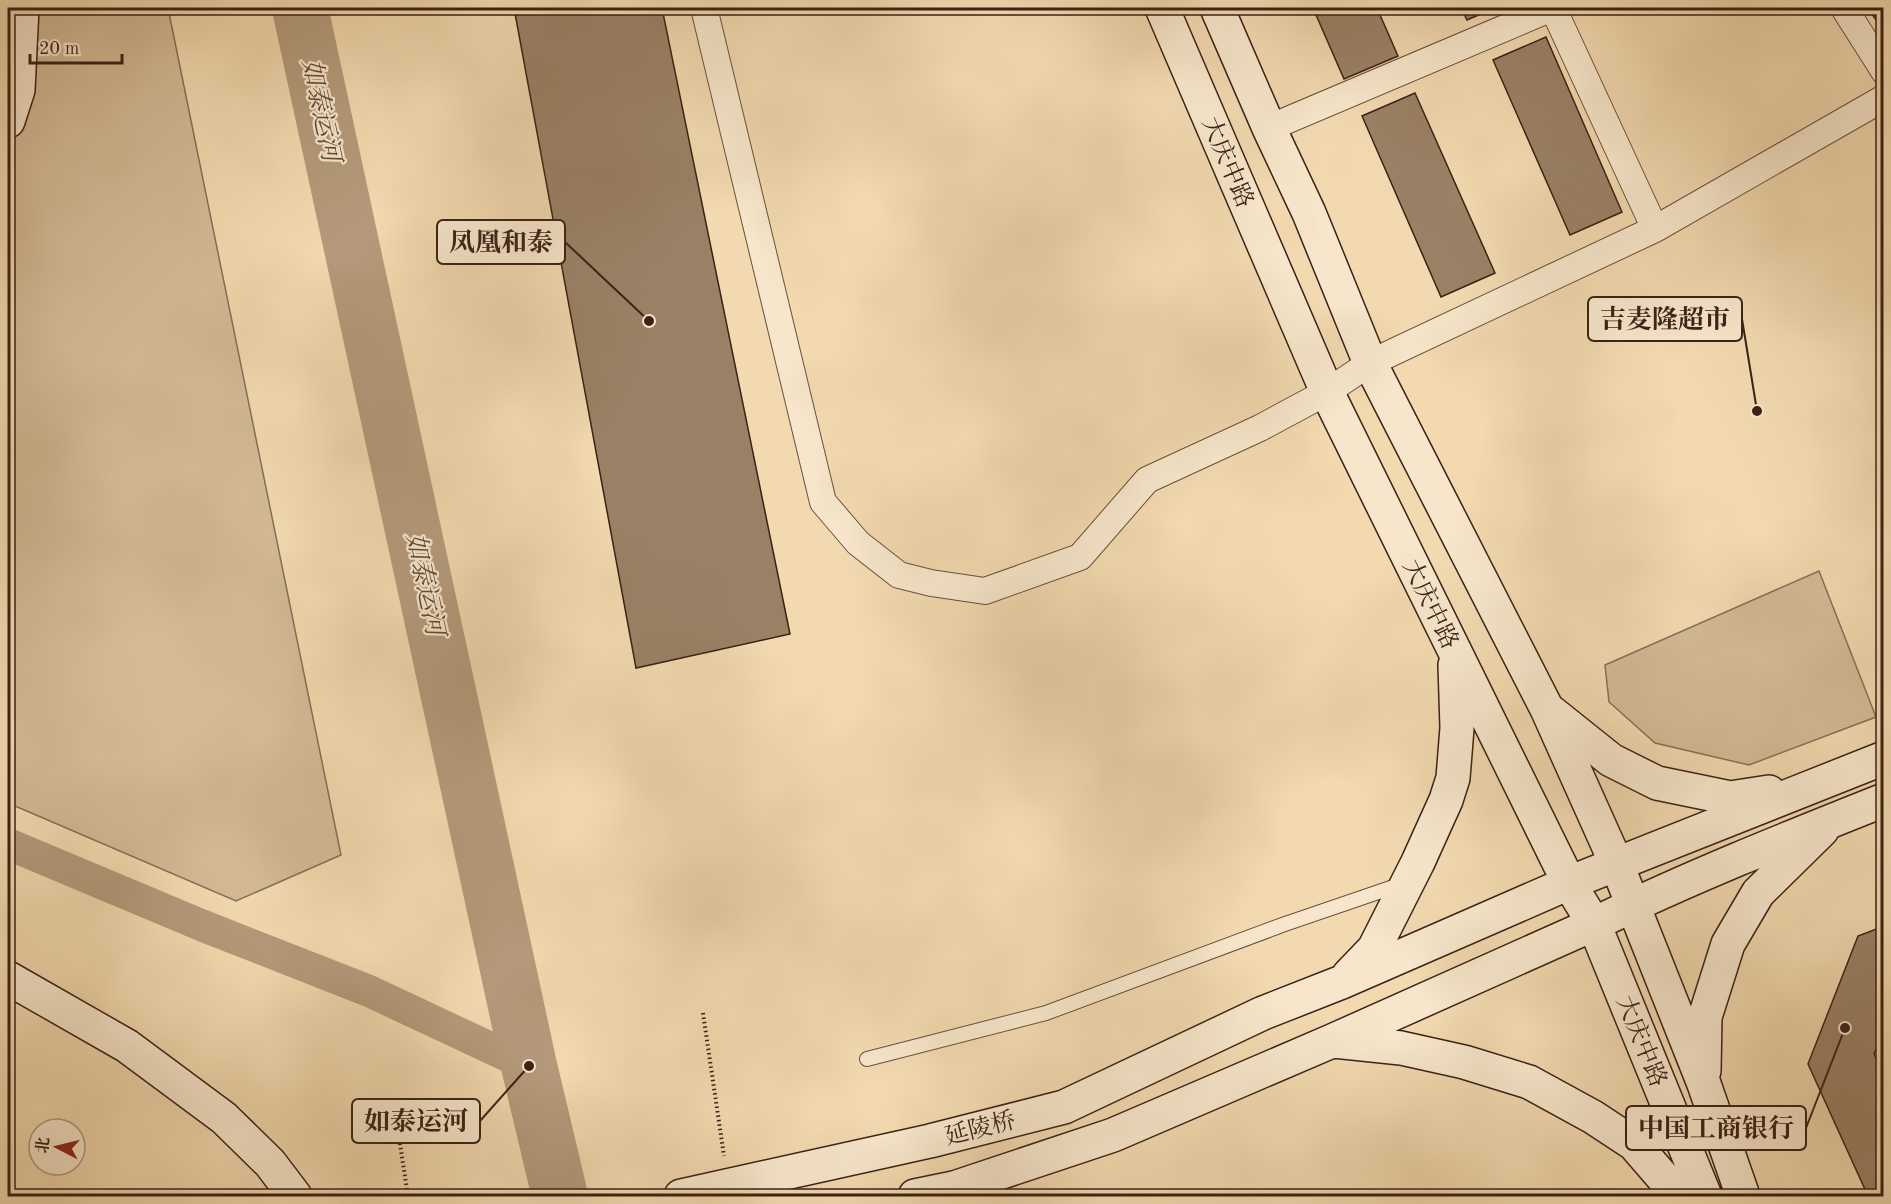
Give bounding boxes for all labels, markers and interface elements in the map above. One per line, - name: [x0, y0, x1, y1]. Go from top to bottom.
- scale bar: [30, 27, 122, 65]
- text: 20 m: [39, 40, 79, 58]
- water label: 如泰运河: [297, 56, 346, 168]
- street label: 大庆中路: [1196, 113, 1259, 212]
- callout: 凤凰和泰: [437, 220, 565, 264]
- text: 凤凰和泰: [449, 228, 553, 257]
- callout: 吉麦隆超市: [1588, 297, 1742, 341]
- text: 吉麦隆超市: [1600, 305, 1730, 334]
- water label: 如泰运河: [401, 530, 450, 642]
- street label: 大庆中路: [1397, 555, 1464, 653]
- street label: 大庆中路: [1611, 992, 1672, 1091]
- callout: 如泰运河: [352, 1099, 480, 1143]
- callout: 中国工商银行: [1626, 1106, 1806, 1150]
- text: 如泰运河: [364, 1107, 468, 1136]
- street label: 延陵桥: [942, 1107, 1018, 1150]
- text: 中国工商银行: [1638, 1114, 1794, 1143]
- north arrow: [27, 1117, 87, 1177]
- text: 北: [33, 1136, 53, 1154]

